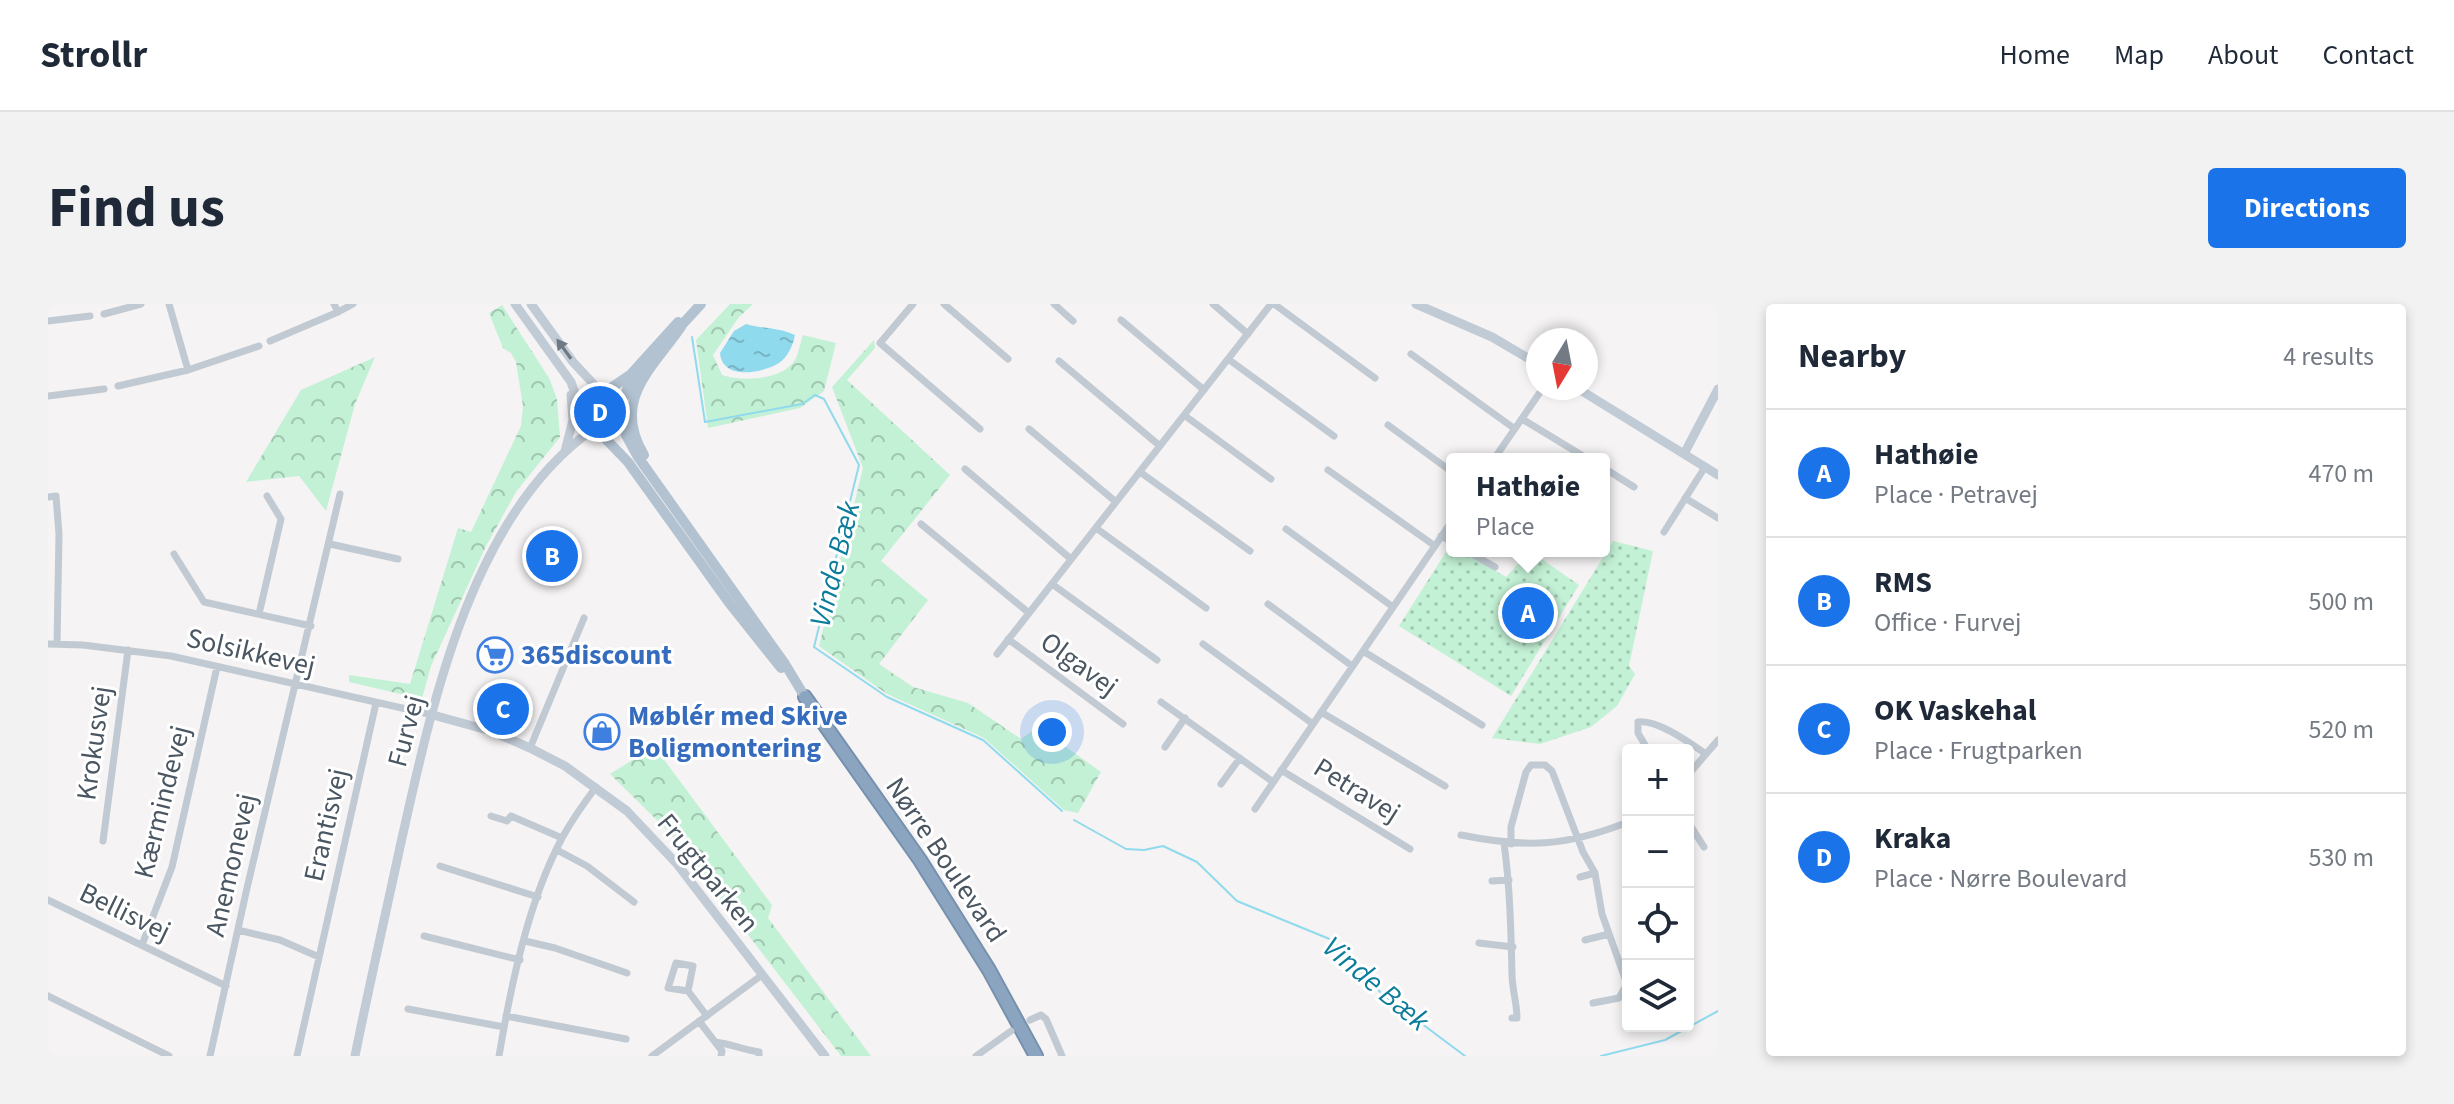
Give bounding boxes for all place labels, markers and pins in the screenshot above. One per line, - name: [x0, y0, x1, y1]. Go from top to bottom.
- pin: D: [574, 382, 626, 442]
- pin: B: [526, 526, 578, 586]
- pin: A: [1502, 583, 1554, 643]
- place label: 365discount: [521, 635, 672, 675]
- supermarket icon: 365discount: [476, 636, 514, 674]
- pin: C: [477, 679, 529, 739]
- place label: Møblér med Skive Boligmontering: [628, 696, 848, 768]
- shop icon: Møblér med Skive Boligmontering: [583, 713, 621, 751]

